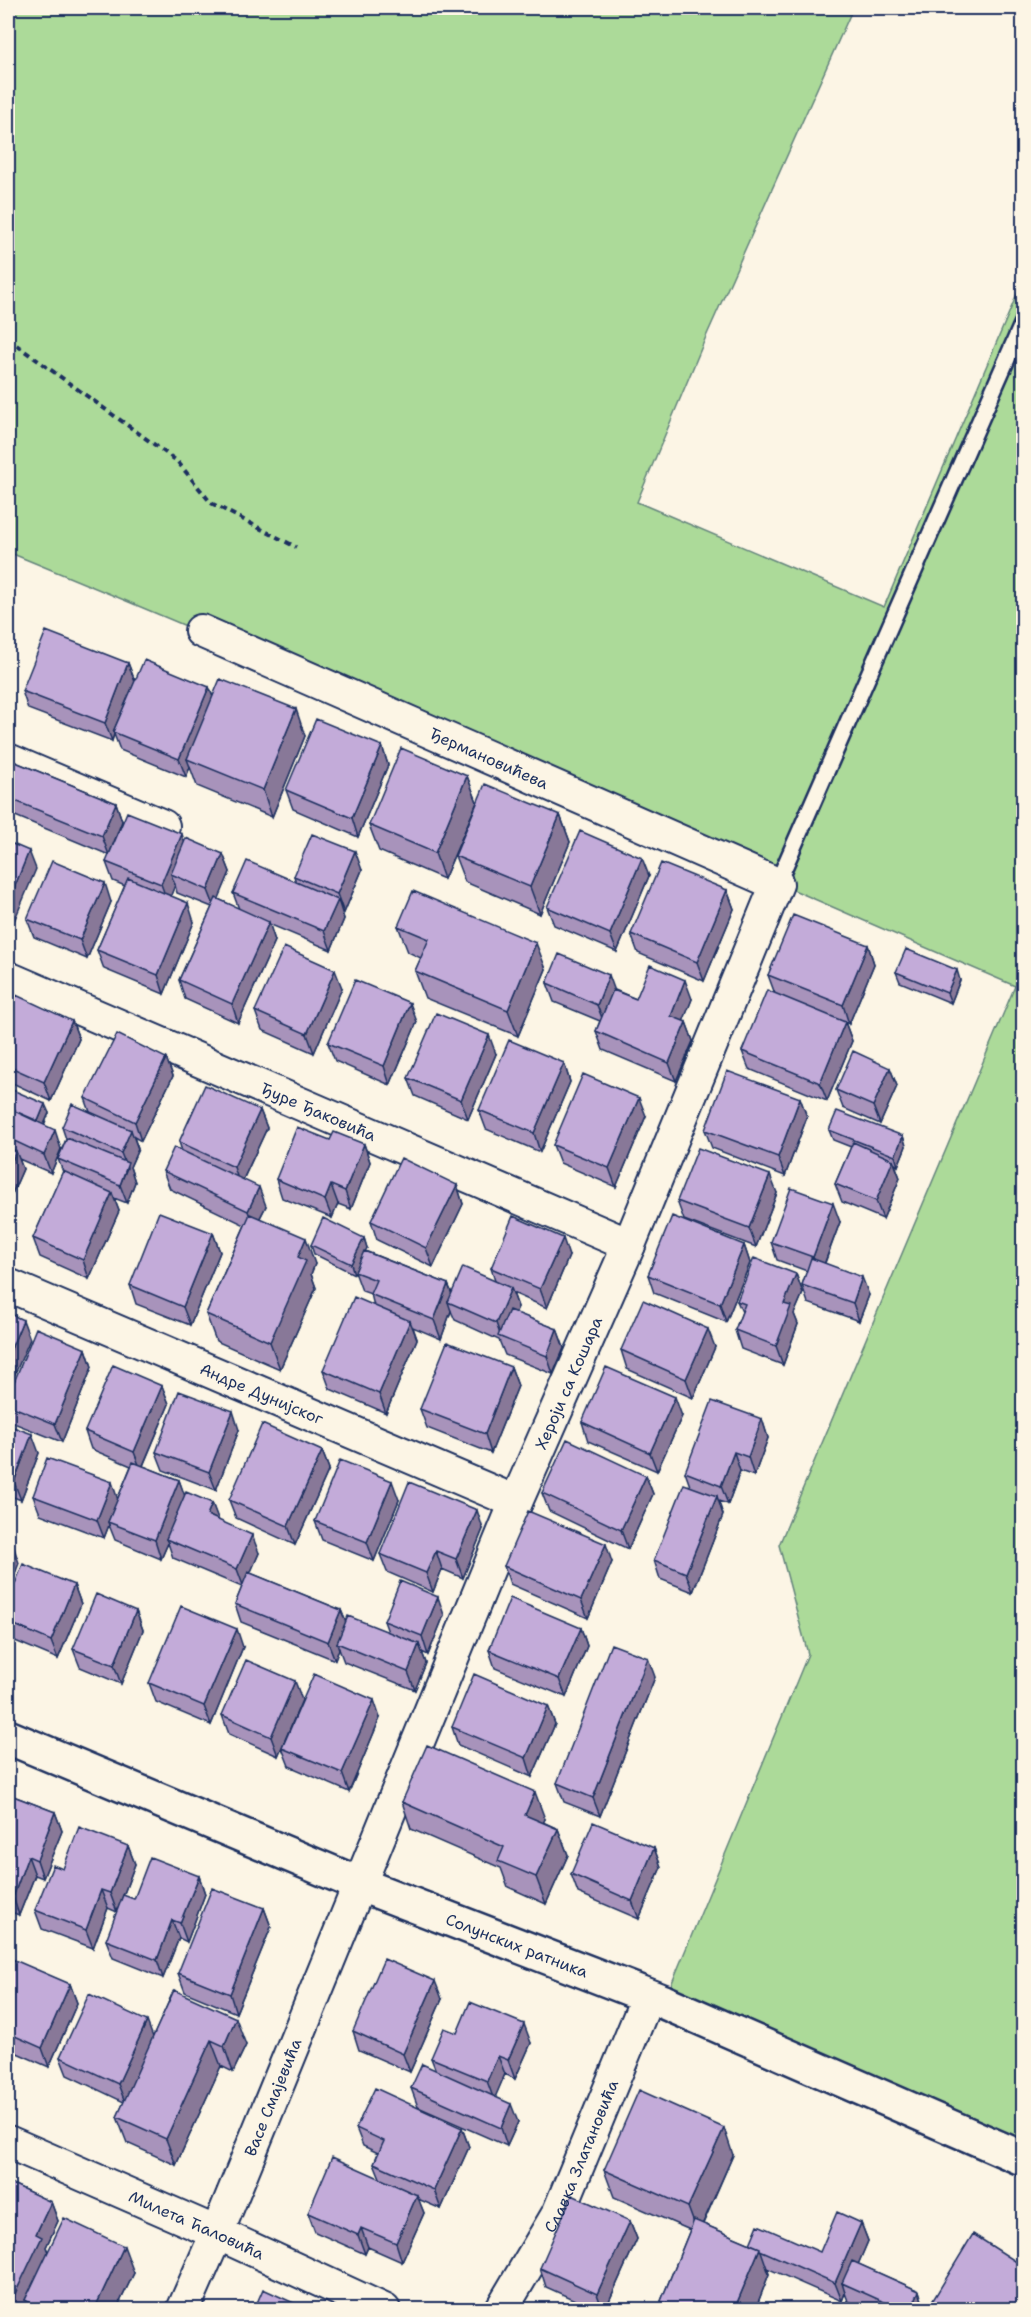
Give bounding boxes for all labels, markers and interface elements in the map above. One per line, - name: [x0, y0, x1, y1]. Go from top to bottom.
- street label: Ђермановићева: [426, 723, 552, 794]
- street label: Ђуре Ђаковића: [257, 1078, 379, 1146]
- street label: Хероји са Кошара: [530, 1313, 607, 1453]
- street label: Андре Дунијског: [197, 1358, 327, 1430]
- street label: Солунских ратника: [443, 1909, 591, 1983]
- street label: Васе Смајевића: [240, 2035, 307, 2159]
- street label: Славка Златановића: [539, 2077, 623, 2237]
- street label: Милета Ћаловића: [126, 2186, 268, 2264]

